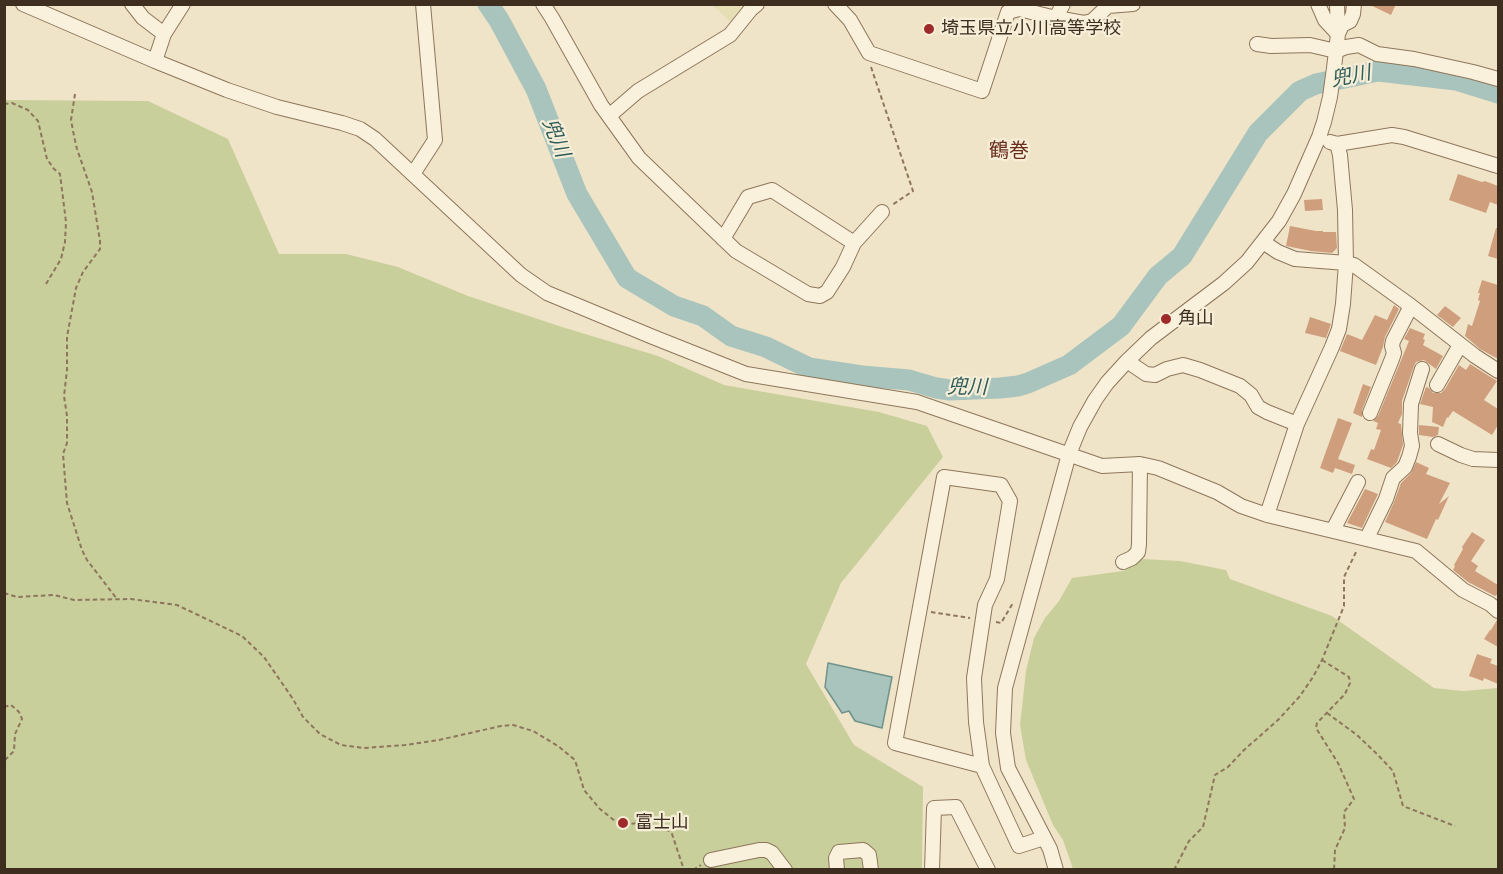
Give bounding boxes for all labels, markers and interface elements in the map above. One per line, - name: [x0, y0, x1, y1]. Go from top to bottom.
- place label: 埼玉県立小川高等学校: [941, 18, 1121, 40]
- marker: 埼玉県立小川高等学校: [922, 22, 936, 36]
- water label: 兜川: [1329, 61, 1373, 93]
- water label: 兜川: [536, 115, 574, 161]
- district label: 鶴巻: [989, 140, 1029, 164]
- place label: 角山: [1178, 308, 1214, 330]
- marker: 角山: [1159, 312, 1173, 326]
- water label: 兜川: [947, 376, 987, 400]
- place label: 富士山: [635, 812, 689, 834]
- marker: 富士山: [616, 816, 630, 830]

